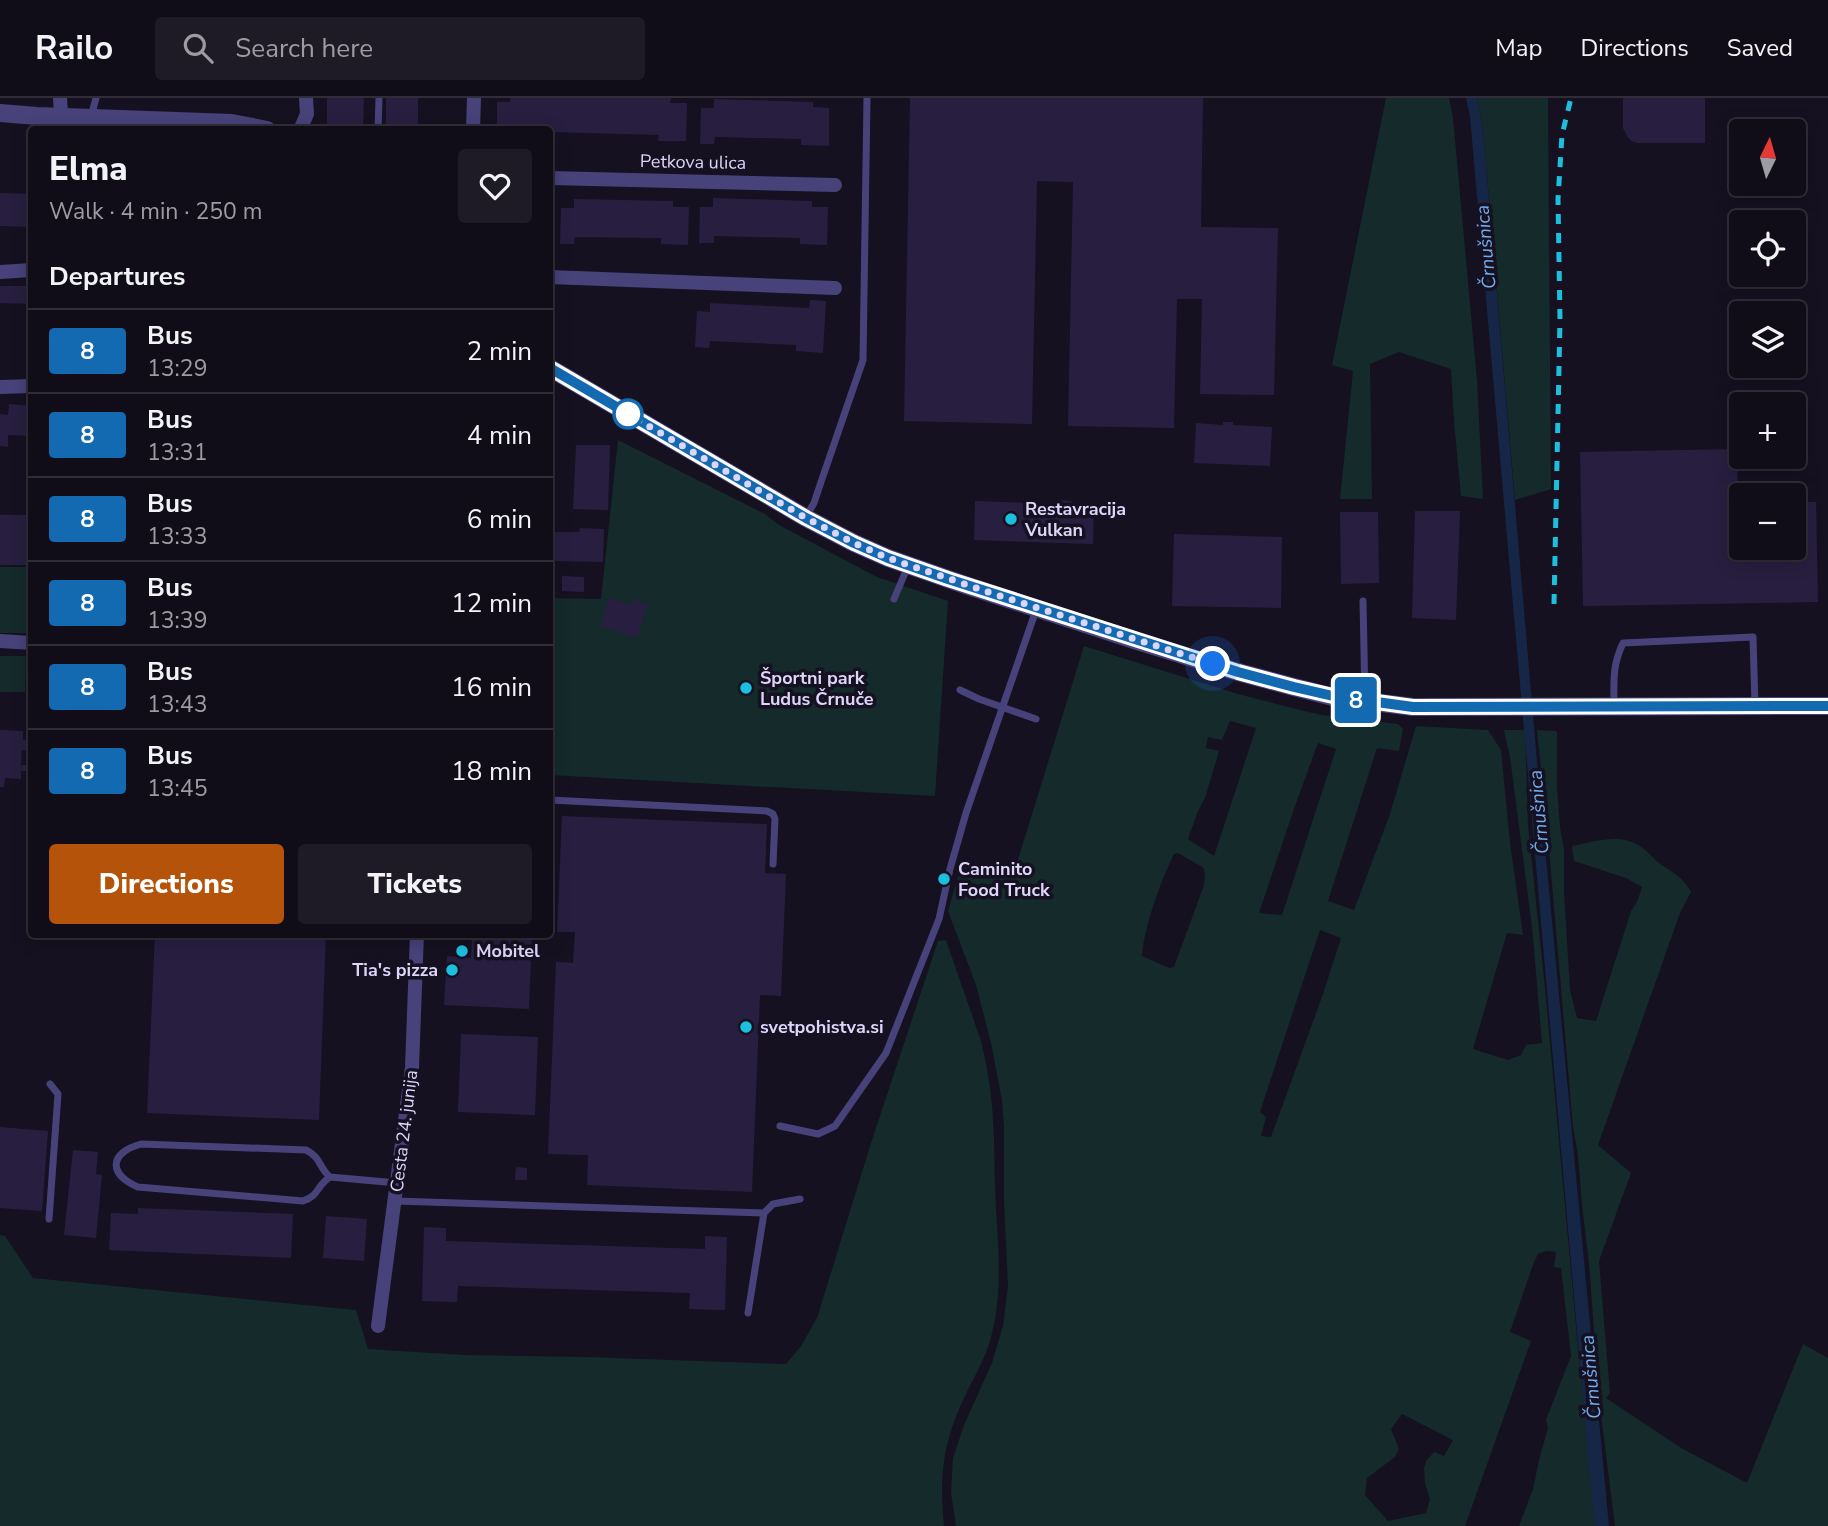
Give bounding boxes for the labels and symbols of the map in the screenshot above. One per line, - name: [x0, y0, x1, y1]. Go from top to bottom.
- north arrow: [1729, 119, 1806, 196]
- street label: Petkova ulica: [640, 149, 746, 175]
- water label: Črnušnica: [1469, 204, 1503, 290]
- unlabelled marker: [613, 399, 643, 429]
- place label: Restavracija Vulkan: [1024, 497, 1126, 542]
- marker: Restavracija Vulkan: [1003, 511, 1019, 527]
- your location: [1195, 646, 1230, 681]
- place label: Športni park Ludus Črnuče: [760, 666, 874, 711]
- line badge: 8: [1333, 677, 1379, 723]
- marker: Športni park Ludus Črnuče: [738, 680, 754, 696]
- water label: Črnušnica: [1522, 769, 1556, 855]
- place label: Caminito Food Truck: [958, 857, 1050, 902]
- marker: Caminito Food Truck: [936, 871, 952, 887]
- place label: Mobitel: [476, 939, 540, 963]
- marker: Mobitel: [454, 943, 470, 959]
- place label: Tia's pizza: [352, 958, 438, 982]
- marker: Tia's pizza: [444, 962, 460, 978]
- place label: svetpohistva.si: [760, 1015, 884, 1039]
- marker: svetpohistva.si: [738, 1019, 754, 1035]
- street label: Cesta 24. junija: [385, 1069, 423, 1193]
- water label: Črnušnica: [1574, 1334, 1608, 1420]

